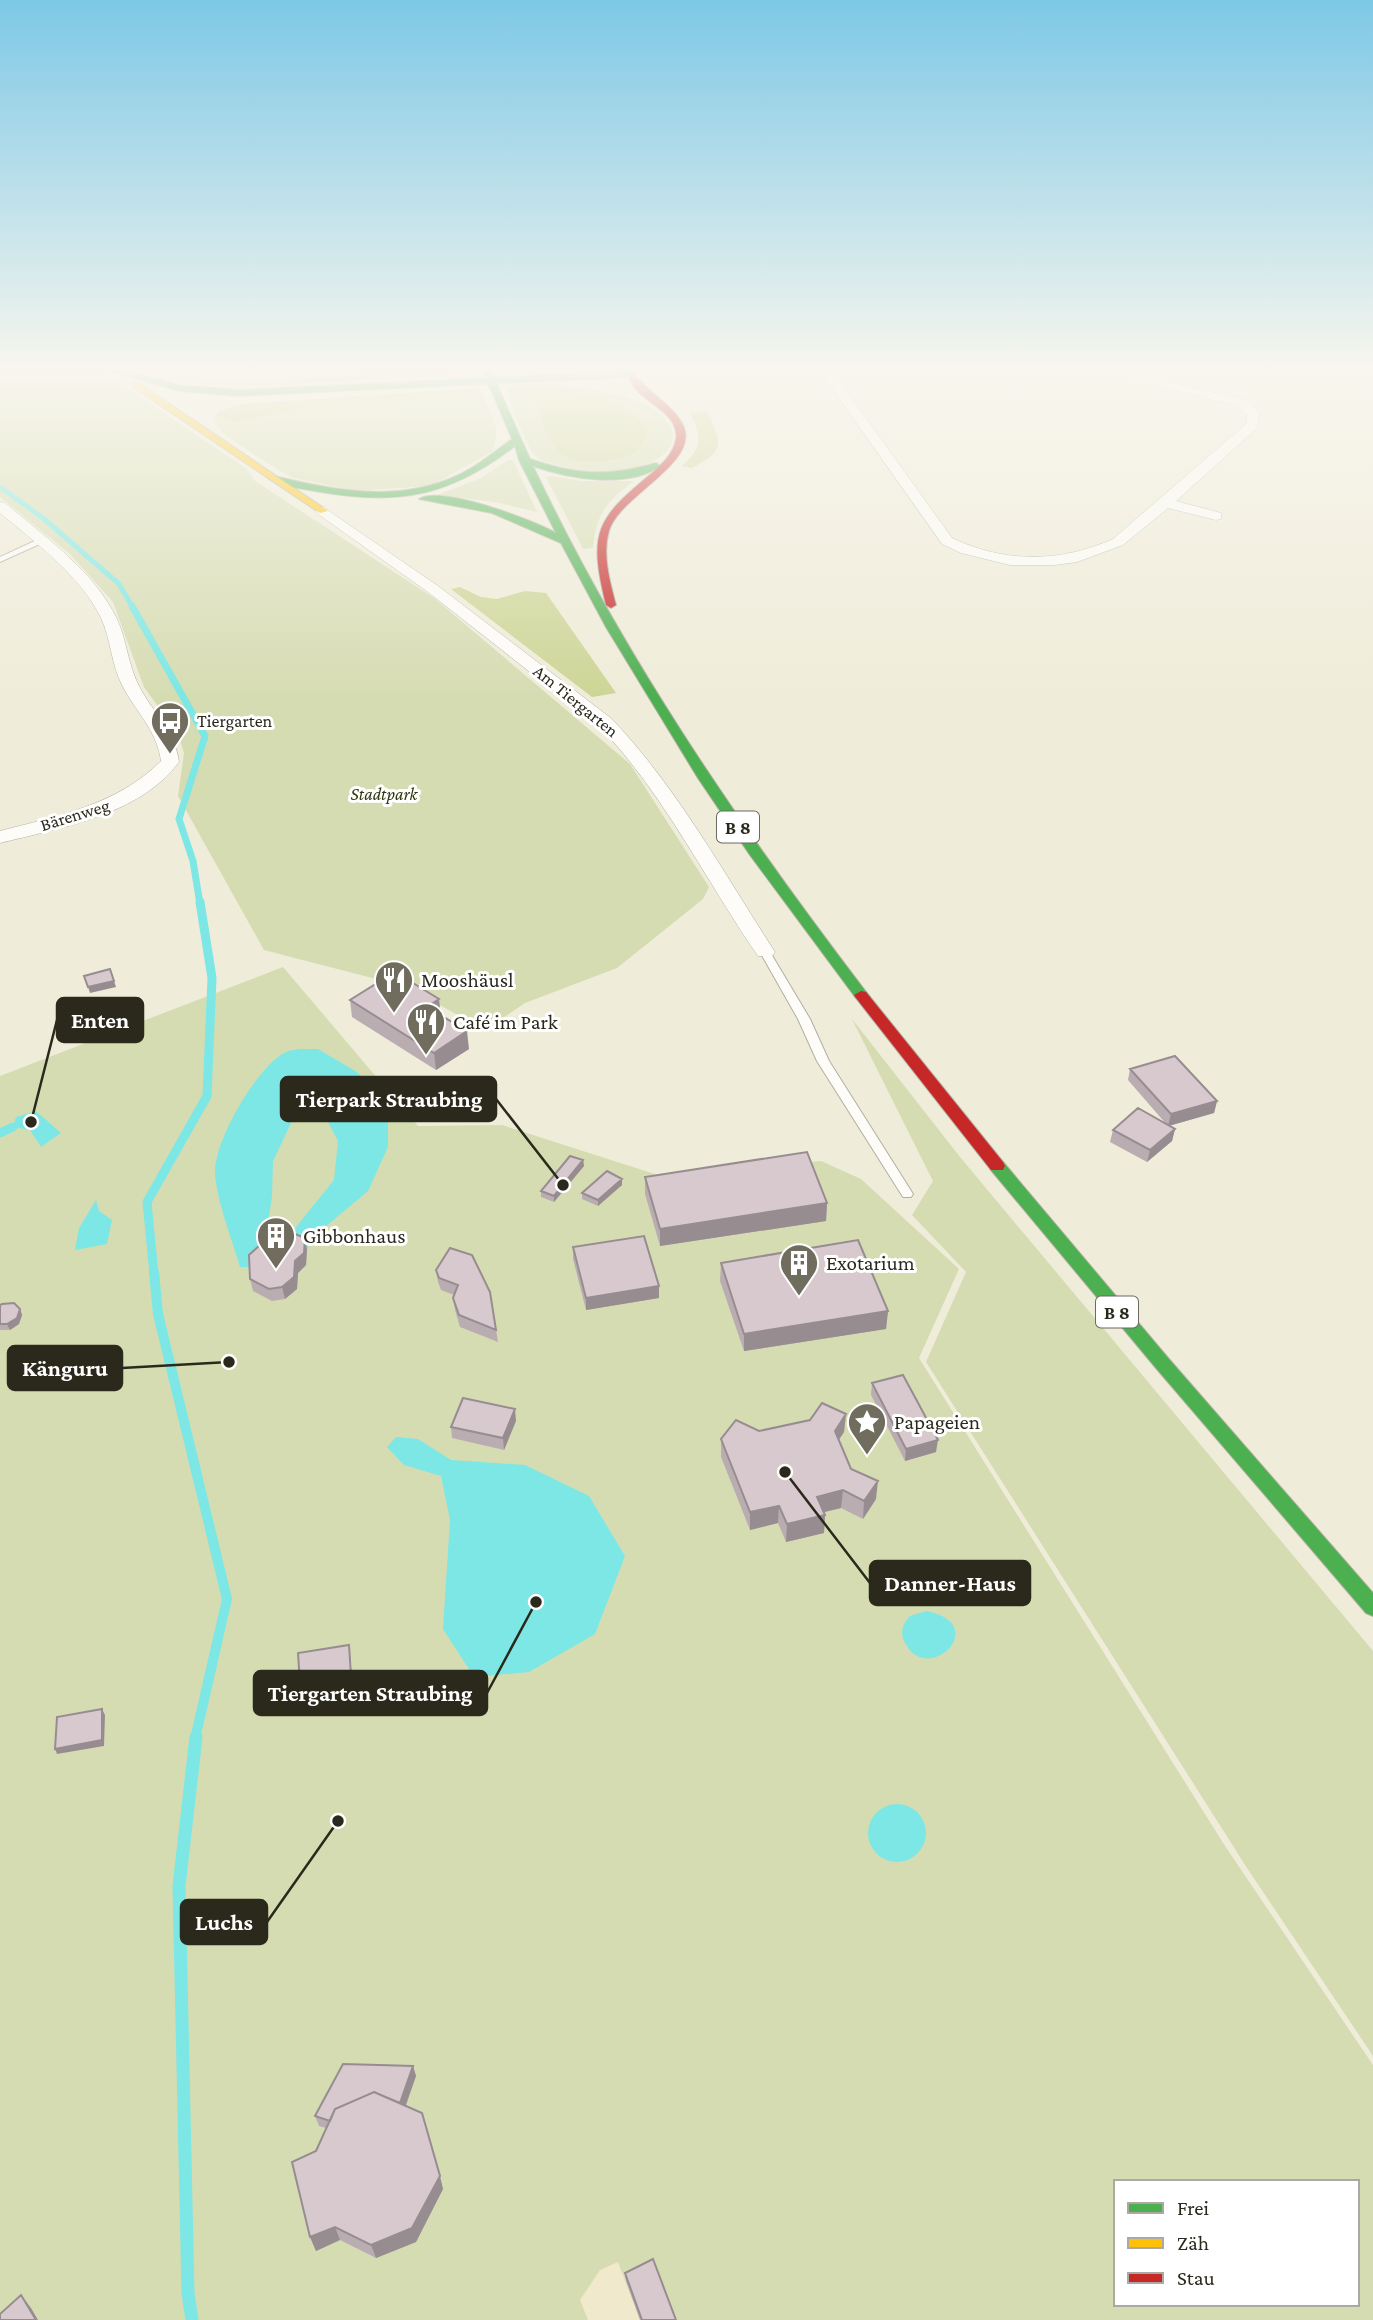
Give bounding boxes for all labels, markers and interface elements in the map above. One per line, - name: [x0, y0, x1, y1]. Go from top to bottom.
- street label: Am Tiergarten: [530, 661, 623, 741]
- bus stop icon: Tiergarten: [149, 700, 191, 755]
- place label: Tiergarten: [197, 711, 273, 731]
- park label: Stadtpark: [351, 784, 419, 804]
- street label: Bärenweg: [38, 795, 112, 835]
- road number: B 8: [717, 812, 759, 842]
- restaurant icon: Mooshäusl: [373, 959, 415, 1014]
- place label: Mooshäusl: [421, 968, 513, 992]
- callout: Enten: [57, 998, 143, 1042]
- restaurant icon: Café im Park: [405, 1001, 447, 1056]
- text: Enten: [71, 1007, 129, 1033]
- place label: Café im Park: [453, 1010, 558, 1034]
- callout: Tierpark Straubing: [281, 1077, 496, 1121]
- text: Tierpark Straubing: [296, 1086, 483, 1112]
- building icon: Gibbonhaus: [255, 1215, 297, 1270]
- place label: Gibbonhaus: [303, 1224, 405, 1248]
- building icon: Exotarium: [778, 1242, 820, 1297]
- place label: Exotarium: [826, 1251, 915, 1275]
- road number: B 8: [1096, 1296, 1138, 1328]
- callout: Känguru: [8, 1346, 122, 1390]
- text: Känguru: [22, 1355, 108, 1381]
- place icon: Papageien: [846, 1401, 888, 1456]
- place label: Papageien: [894, 1410, 980, 1434]
- callout: Danner-Haus: [870, 1561, 1030, 1605]
- text: Danner-Haus: [884, 1570, 1016, 1596]
- callout: Tiergarten Straubing: [254, 1671, 487, 1715]
- text: Tiergarten Straubing: [267, 1680, 473, 1706]
- callout: Luchs: [181, 1900, 267, 1944]
- text: Luchs: [195, 1909, 253, 1935]
- legend: [1114, 2180, 1359, 2306]
- text: Frei: [1177, 2196, 1209, 2220]
- text: Zäh: [1177, 2231, 1209, 2255]
- text: Stau: [1177, 2266, 1215, 2290]

